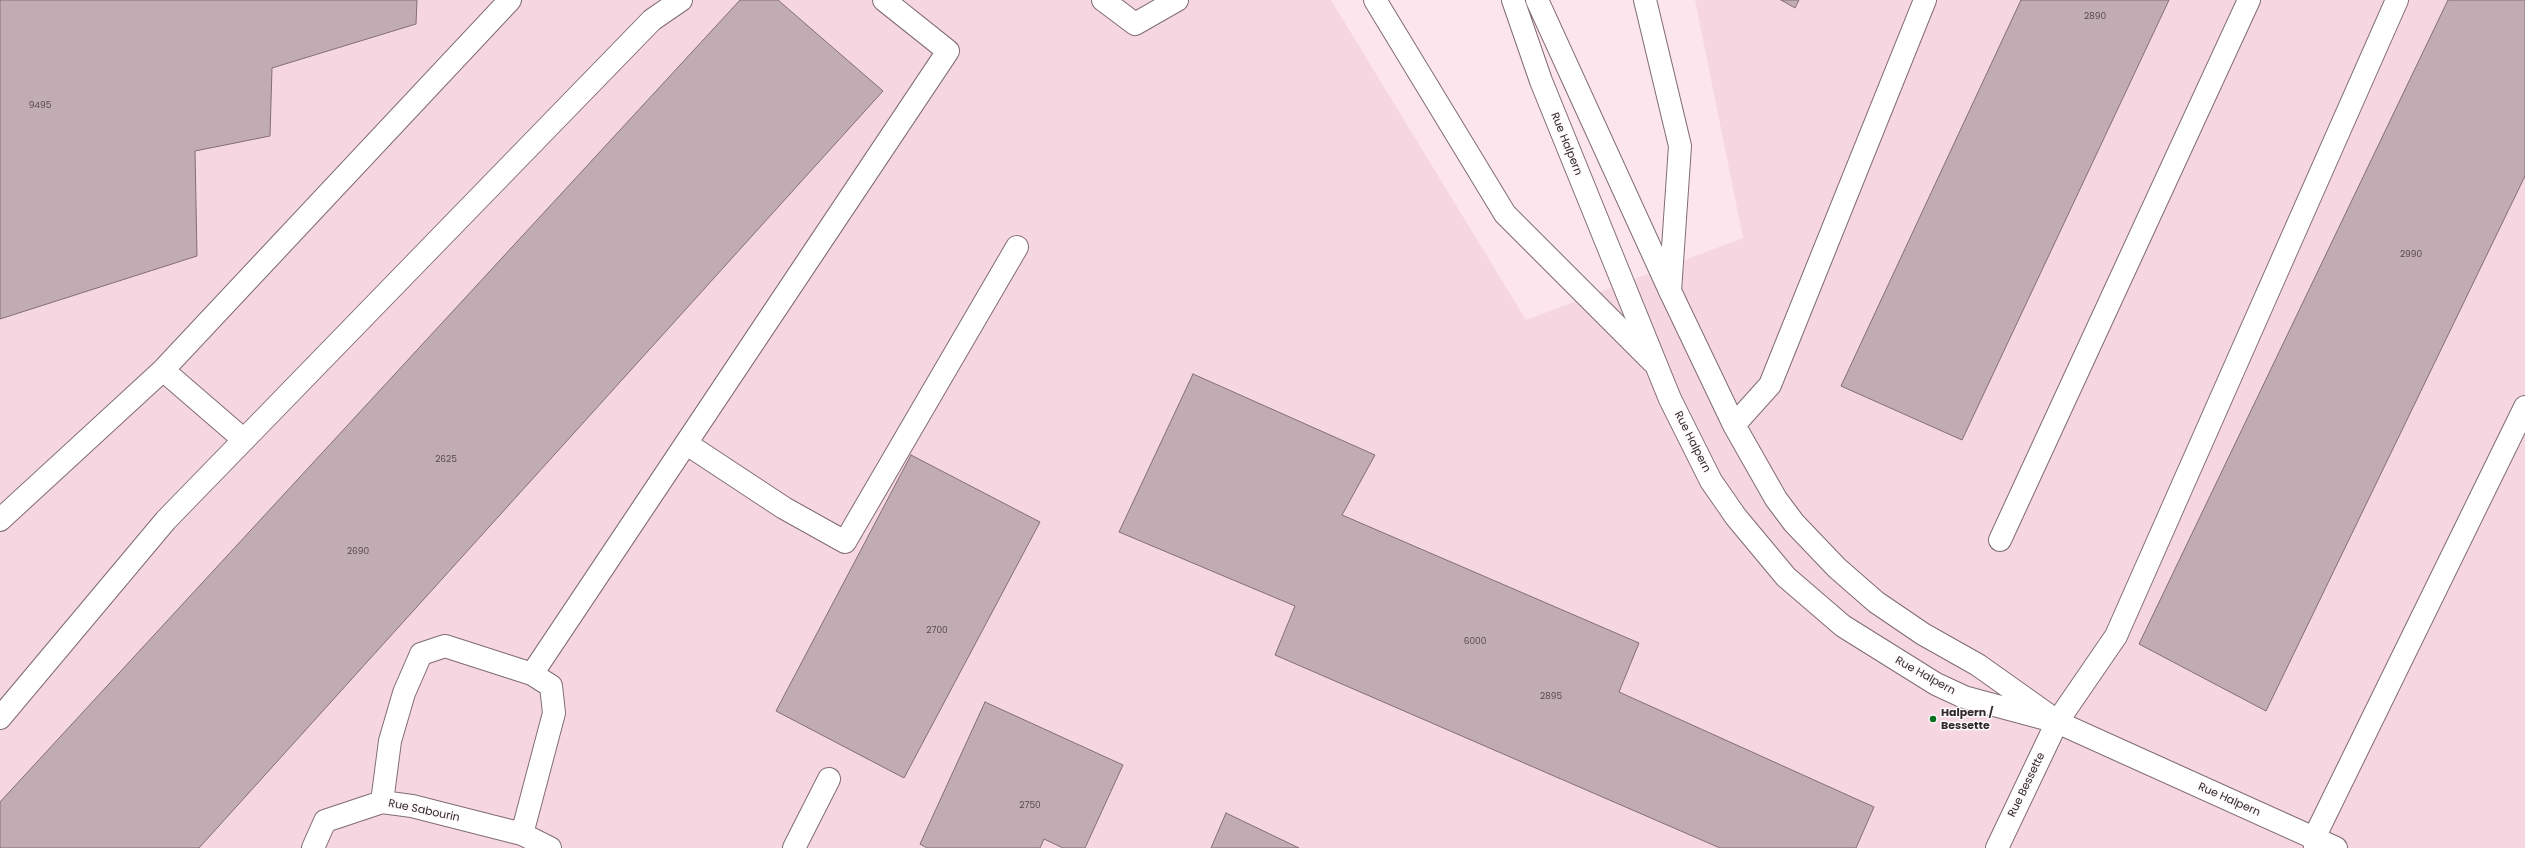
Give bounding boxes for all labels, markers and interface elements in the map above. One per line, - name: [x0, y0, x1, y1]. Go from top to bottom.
- house number: 2890: [2084, 12, 2106, 22]
- house number: 9495: [29, 101, 51, 111]
- street label: Rue Halpern: [1547, 111, 1585, 177]
- house number: 2990: [2400, 250, 2422, 260]
- street label: Rue Halpern: [1671, 409, 1713, 475]
- house number: 2625: [435, 455, 457, 465]
- house number: 2690: [347, 547, 369, 557]
- house number: 2700: [926, 626, 948, 636]
- house number: 6000: [1464, 637, 1486, 647]
- street label: Rue Halpern: [1893, 654, 1957, 698]
- house number: 2895: [1540, 692, 1562, 702]
- place label: Halpern / Bessette: [1941, 706, 1993, 732]
- marker: Halpern / Bessette: [1928, 714, 1938, 724]
- street label: Rue Bessette: [2006, 751, 2048, 819]
- street label: Rue Halpern: [2196, 780, 2262, 820]
- street label: Rue Sabourin: [387, 797, 461, 825]
- house number: 2750: [1019, 801, 1041, 811]

